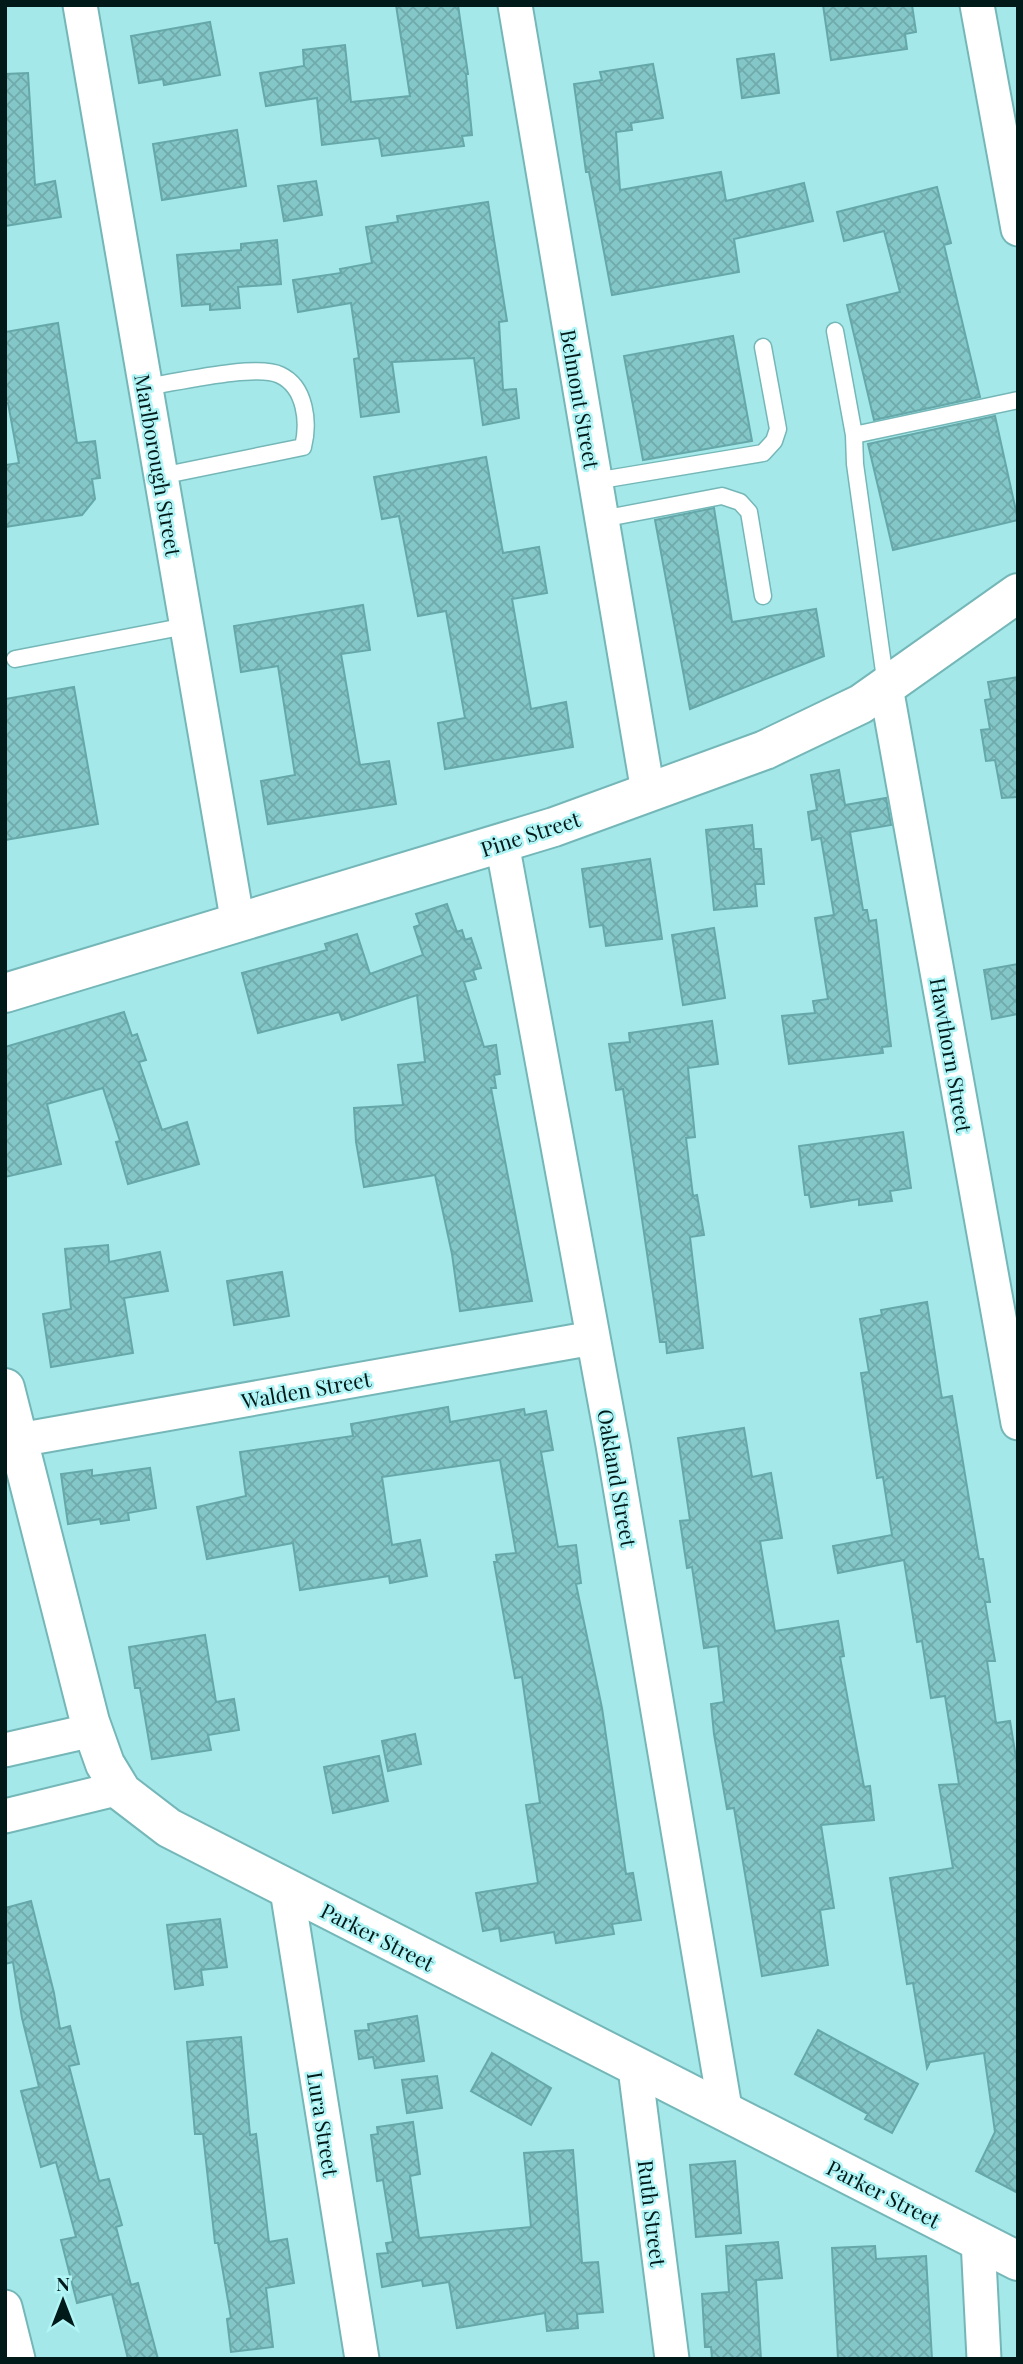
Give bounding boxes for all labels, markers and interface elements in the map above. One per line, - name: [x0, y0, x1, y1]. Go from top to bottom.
- street label: Belmont Street: [555, 327, 607, 471]
- street label: Marlborough Street: [129, 372, 189, 559]
- street label: Pine Street: [477, 804, 584, 862]
- street label: Hawthorn Street: [925, 975, 980, 1135]
- street label: Walden Street: [238, 1364, 374, 1414]
- street label: Oakland Street: [592, 1407, 644, 1550]
- street label: Parker Street: [317, 1895, 440, 1977]
- street label: Lura Street: [302, 2070, 346, 2179]
- street label: Parker Street: [823, 2152, 946, 2234]
- street label: Ruth Street: [633, 2158, 673, 2268]
- north arrow: [28, 2266, 98, 2336]
- text: N: [56, 2270, 70, 2296]

